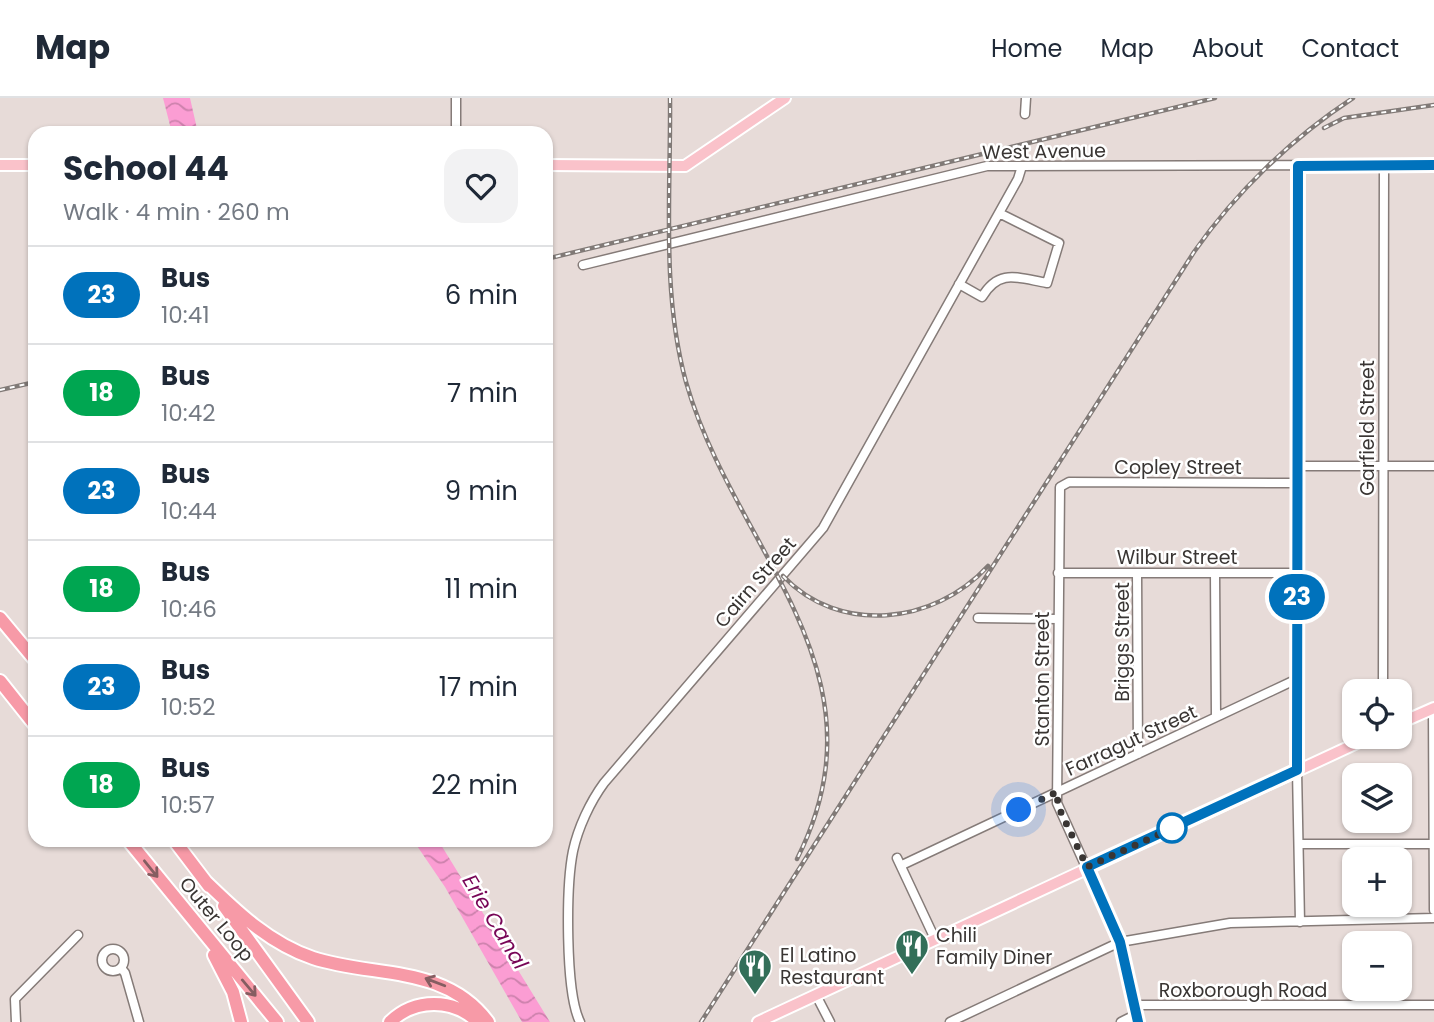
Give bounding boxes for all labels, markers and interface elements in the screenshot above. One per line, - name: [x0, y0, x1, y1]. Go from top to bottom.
- text: Map: [35, 24, 110, 71]
- text: Home: [991, 32, 1063, 65]
- text: Map: [1101, 32, 1154, 65]
- text: About: [1192, 32, 1263, 65]
- text: Contact: [1301, 32, 1399, 65]
- street label: West Avenue: [982, 137, 1106, 166]
- text: School 44: [63, 145, 229, 192]
- button: heart: [444, 149, 518, 223]
- text: Walk · 4 min · 260 m: [63, 196, 290, 228]
- text: Bus: [161, 260, 210, 296]
- text: 6 min: [445, 277, 518, 313]
- text: 23: [87, 278, 116, 311]
- text: 10:41: [161, 299, 210, 331]
- text: Bus: [161, 358, 210, 394]
- street label: Garfield Street: [1354, 360, 1381, 496]
- text: 7 min: [447, 375, 518, 411]
- text: 18: [89, 376, 114, 409]
- text: 10:42: [161, 397, 215, 429]
- street label: Copley Street: [1114, 454, 1242, 481]
- text: Bus: [161, 456, 210, 492]
- text: 9 min: [445, 473, 518, 509]
- text: 23: [87, 474, 116, 507]
- text: 10:44: [161, 495, 217, 527]
- street label: Cairn Street: [708, 531, 802, 634]
- street label: Wilbur Street: [1117, 544, 1237, 571]
- text: Bus: [161, 554, 210, 590]
- text: 11 min: [445, 571, 518, 607]
- text: 18: [89, 572, 114, 605]
- line badge: 23: [1266, 574, 1328, 620]
- text: 23: [1283, 580, 1311, 613]
- street label: Briggs Street: [1109, 582, 1136, 702]
- text: 10:46: [161, 593, 217, 625]
- street label: Stanton Street: [1029, 611, 1056, 747]
- text: Bus: [161, 652, 210, 688]
- text: 17 min: [439, 669, 518, 705]
- text: 23: [87, 670, 116, 703]
- map controls: [1342, 679, 1412, 1001]
- button: locate: [1342, 679, 1412, 749]
- text: 10:52: [161, 691, 215, 723]
- street label: Farragut Street: [1061, 698, 1201, 783]
- text: Bus: [161, 750, 210, 786]
- button: layers: [1342, 763, 1412, 833]
- text: 22 min: [431, 767, 518, 803]
- text: 18: [89, 768, 114, 801]
- text: 10:57: [161, 789, 215, 821]
- your location: [1001, 792, 1036, 827]
- unlabelled marker: [1157, 813, 1187, 843]
- button: +: [1342, 847, 1412, 917]
- one-way arrow: [143, 859, 159, 877]
- water label: Erie Canal: [456, 869, 536, 975]
- street label: Outer Loop: [173, 871, 260, 968]
- place label: Chili Family Diner: [936, 922, 1052, 971]
- restaurant icon: Chili Family Diner: [893, 927, 931, 976]
- button: −: [1342, 931, 1412, 1001]
- place label: El Latino Restaurant: [780, 942, 884, 991]
- restaurant icon: El Latino Restaurant: [736, 947, 774, 996]
- one-way arrow: [424, 975, 446, 987]
- street label: Roxborough Road: [1159, 977, 1327, 1004]
- one-way arrow: [241, 978, 257, 996]

